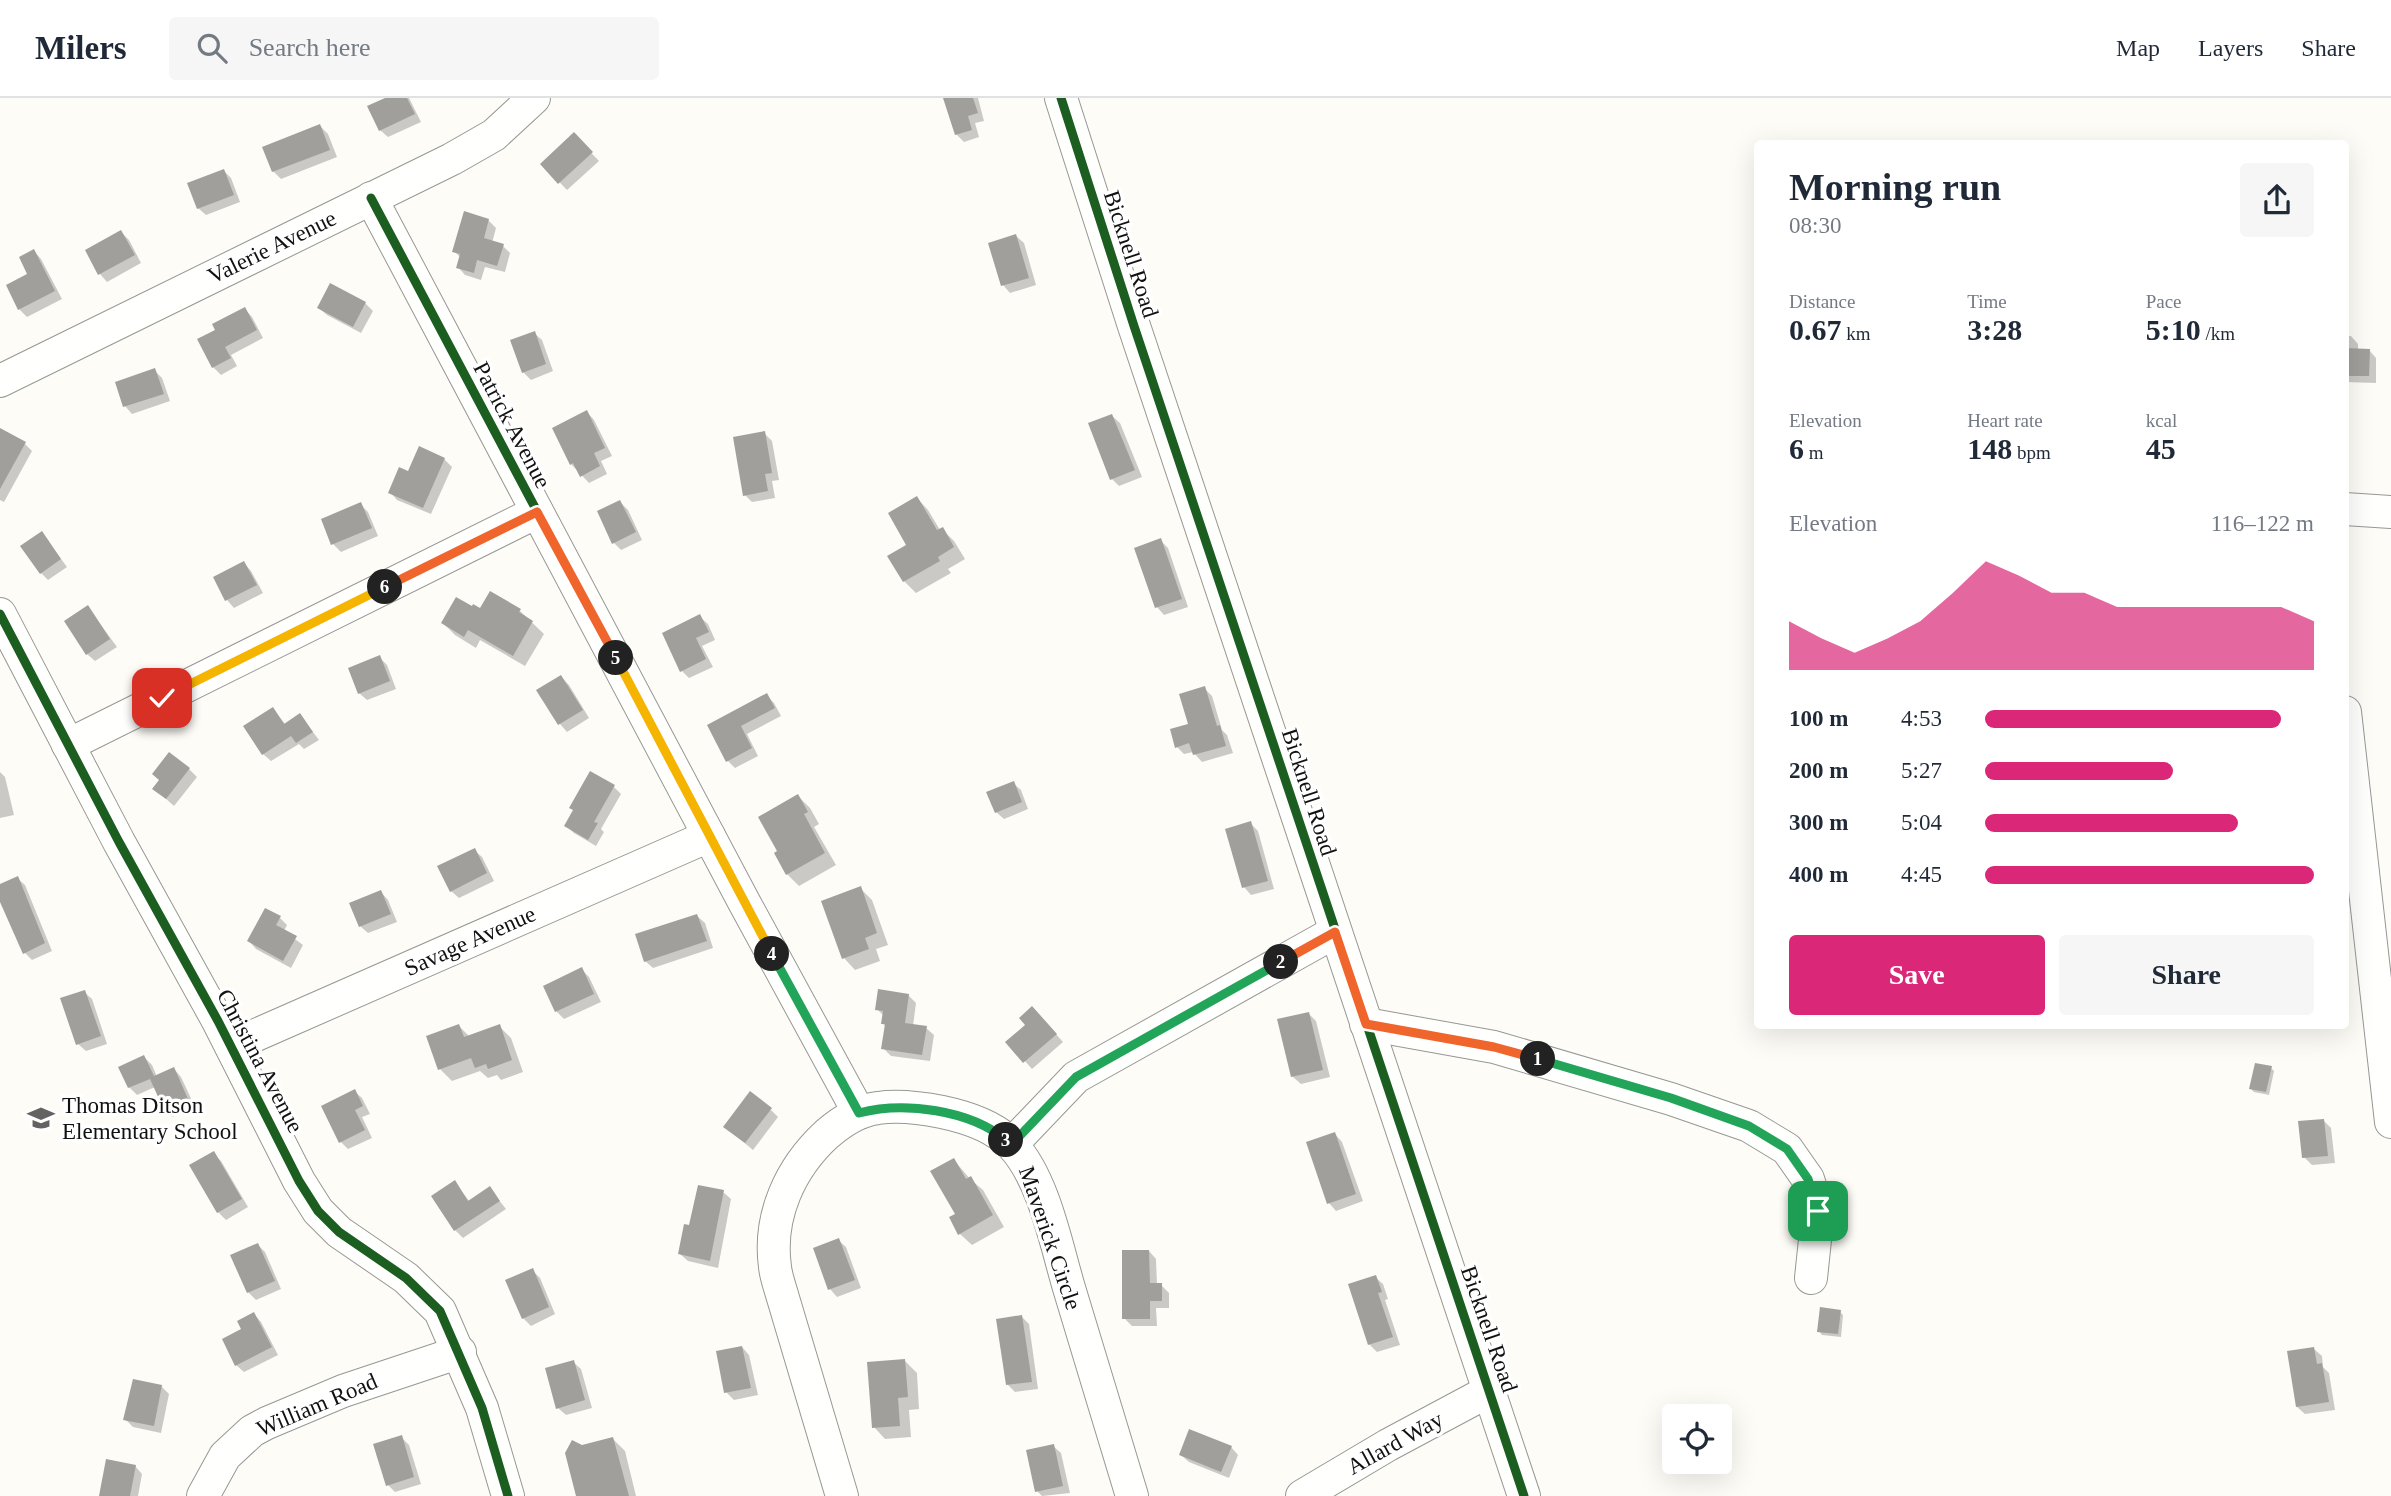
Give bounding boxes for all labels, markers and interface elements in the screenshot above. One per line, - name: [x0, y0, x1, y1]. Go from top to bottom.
- search box: [169, 17, 659, 80]
- icon: search: [193, 29, 231, 67]
- text: Milers: [35, 30, 127, 66]
- text: Search here: [249, 33, 371, 62]
- text: Map: [2116, 35, 2160, 61]
- text: Layers: [2198, 35, 2263, 61]
- text: Share: [2301, 35, 2356, 61]
- button: share: [2240, 163, 2314, 237]
- text: Morning run: [1789, 166, 2001, 208]
- street label: Bicknell Road: [1099, 187, 1163, 321]
- street label: Valerie Avenue: [204, 205, 340, 289]
- text: 08:30: [1789, 213, 1841, 238]
- text: Distance: [1789, 291, 1855, 312]
- text: Time: [1967, 291, 2007, 312]
- text: Pace: [2146, 291, 2182, 312]
- text: 0.67: [1789, 313, 1842, 346]
- text: 3:28: [1967, 313, 2022, 346]
- text: 5:10: [2146, 313, 2201, 346]
- text: km: [1842, 323, 1871, 344]
- text: /km: [2201, 323, 2235, 344]
- street label: Patrick Avenue: [468, 358, 556, 492]
- text: Elevation: [1789, 410, 1862, 431]
- text: Heart rate: [1967, 410, 2043, 431]
- text: kcal: [2146, 410, 2177, 431]
- text: 6: [1789, 432, 1804, 465]
- text: 148: [1967, 432, 2012, 465]
- text: 45: [2146, 432, 2176, 465]
- text: m: [1804, 442, 1824, 463]
- text: bpm: [2012, 442, 2051, 463]
- text: Elevation: [1789, 511, 1877, 536]
- text: 116–122 m: [2211, 511, 2314, 536]
- pin: 6: [368, 570, 402, 604]
- text: 6: [380, 576, 389, 597]
- pin: 5: [598, 640, 634, 676]
- text: 5: [611, 647, 620, 668]
- pin: [132, 668, 192, 728]
- icon: check: [143, 679, 181, 717]
- text: 100 m: [1789, 706, 1848, 731]
- text: 4:53: [1901, 706, 1942, 731]
- street label: Bicknell Road: [1277, 725, 1341, 859]
- text: 200 m: [1789, 758, 1848, 783]
- text: 5:27: [1901, 758, 1942, 783]
- text: 300 m: [1789, 810, 1848, 835]
- text: 5:04: [1901, 810, 1942, 835]
- text: 400 m: [1789, 862, 1848, 887]
- text: 4:45: [1901, 862, 1942, 887]
- street label: Savage Avenue: [401, 901, 539, 981]
- button: Save: [1789, 935, 2045, 1015]
- button: Share: [2059, 935, 2314, 1015]
- pin: 4: [754, 936, 790, 972]
- text: 4: [767, 943, 776, 964]
- pin: 2: [1264, 944, 1298, 980]
- text: 2: [1276, 951, 1285, 972]
- street label: Christina Avenue: [212, 985, 308, 1137]
- pin: 1: [1520, 1042, 1556, 1076]
- text: 1: [1533, 1048, 1542, 1069]
- place label: Thomas Ditson Elementary School: [62, 1093, 238, 1144]
- school or university icon: Thomas Ditson Elementary School: [26, 1103, 56, 1133]
- pin: 3: [988, 1122, 1024, 1158]
- text: 3: [1001, 1129, 1010, 1150]
- street label: Maverick Circle: [1014, 1163, 1086, 1313]
- pin: [1788, 1181, 1848, 1241]
- icon: arrive: [1799, 1192, 1837, 1230]
- street label: Bicknell Road: [1456, 1262, 1523, 1396]
- street label: William Road: [253, 1368, 382, 1442]
- map controls: [1662, 1404, 1732, 1474]
- button: locate: [1662, 1404, 1732, 1474]
- street label: Allard Way: [1343, 1406, 1448, 1480]

